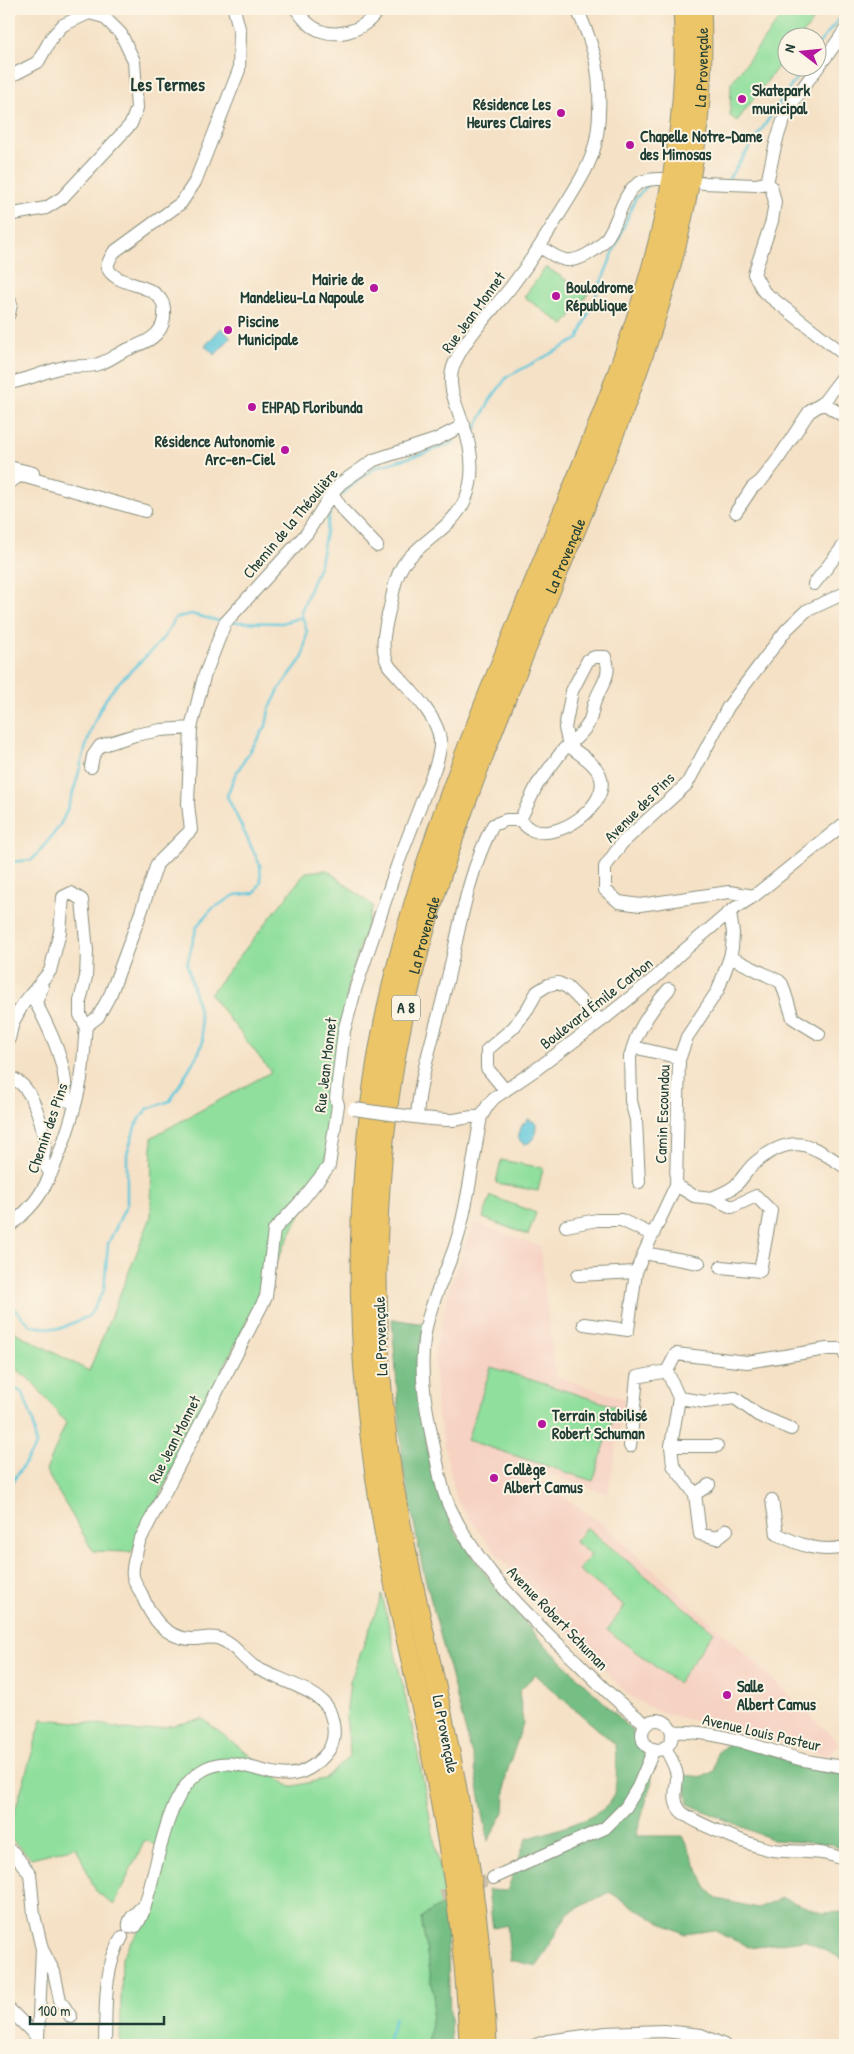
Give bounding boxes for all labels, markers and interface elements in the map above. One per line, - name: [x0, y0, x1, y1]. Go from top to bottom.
- street label: La Provençale: [689, 27, 713, 108]
- north arrow: [776, 28, 826, 78]
- text: N: [779, 42, 799, 54]
- district label: Les Termes: [131, 72, 205, 97]
- place label: Skatepark municipal: [752, 79, 810, 120]
- place label: Résidence Les Heures Claires: [467, 93, 552, 133]
- marker: Skatepark municipal: [736, 93, 748, 105]
- marker: Résidence Les Heures Claires: [555, 107, 567, 119]
- place label: Chapelle Notre-Dame des Mimosas: [640, 125, 763, 165]
- marker: Chapelle Notre-Dame des Mimosas: [624, 139, 636, 151]
- street label: Rue Jean Monnet: [436, 267, 510, 357]
- place label: Mairie de Mandelieu-La Napoule: [240, 268, 365, 309]
- place label: Boulodrome République: [566, 276, 634, 317]
- marker: Mairie de Mandelieu-La Napoule: [368, 282, 380, 294]
- marker: Boulodrome République: [550, 290, 562, 302]
- place label: Piscine Municipale: [238, 310, 299, 351]
- marker: Piscine Municipale: [222, 324, 234, 336]
- place label: EHPAD Floribunda: [262, 396, 363, 418]
- marker: EHPAD Floribunda: [246, 401, 258, 413]
- place label: Résidence Autonomie Arc-en-Ciel: [155, 430, 276, 470]
- marker: Résidence Autonomie Arc-en-Ciel: [279, 444, 291, 456]
- street label: Chemin de la Théoulière: [237, 463, 343, 583]
- street label: La Provençale: [540, 514, 591, 596]
- street label: Avenue des Pins: [599, 767, 679, 847]
- street label: La Provençale: [403, 893, 445, 976]
- street label: Boulevard Émile Carbon: [535, 952, 657, 1054]
- road number: A 8: [392, 996, 420, 1020]
- street label: Rue Jean Monnet: [308, 1016, 342, 1114]
- street label: Camin Escoundou: [649, 1064, 675, 1164]
- street label: Chemin des Pins: [21, 1080, 73, 1176]
- street label: La Provençale: [368, 1295, 392, 1376]
- street label: Rue Jean Monnet: [143, 1391, 206, 1487]
- place label: Terrain stabilisé Robert Schuman: [551, 1404, 648, 1444]
- marker: Terrain stabilisé Robert Schuman: [536, 1418, 548, 1430]
- place label: Collège Albert Camus: [504, 1458, 584, 1498]
- marker: Collège Albert Camus: [488, 1472, 500, 1484]
- street label: Avenue Robert Schuman: [502, 1561, 614, 1675]
- place label: Salle Albert Camus: [737, 1675, 817, 1715]
- marker: Salle Albert Camus: [721, 1689, 733, 1701]
- street label: La Provençale: [428, 1693, 464, 1776]
- street label: Avenue Louis Pasteur: [701, 1708, 823, 1756]
- scale bar: [30, 1994, 164, 2026]
- text: 100 m: [38, 2000, 71, 2021]

